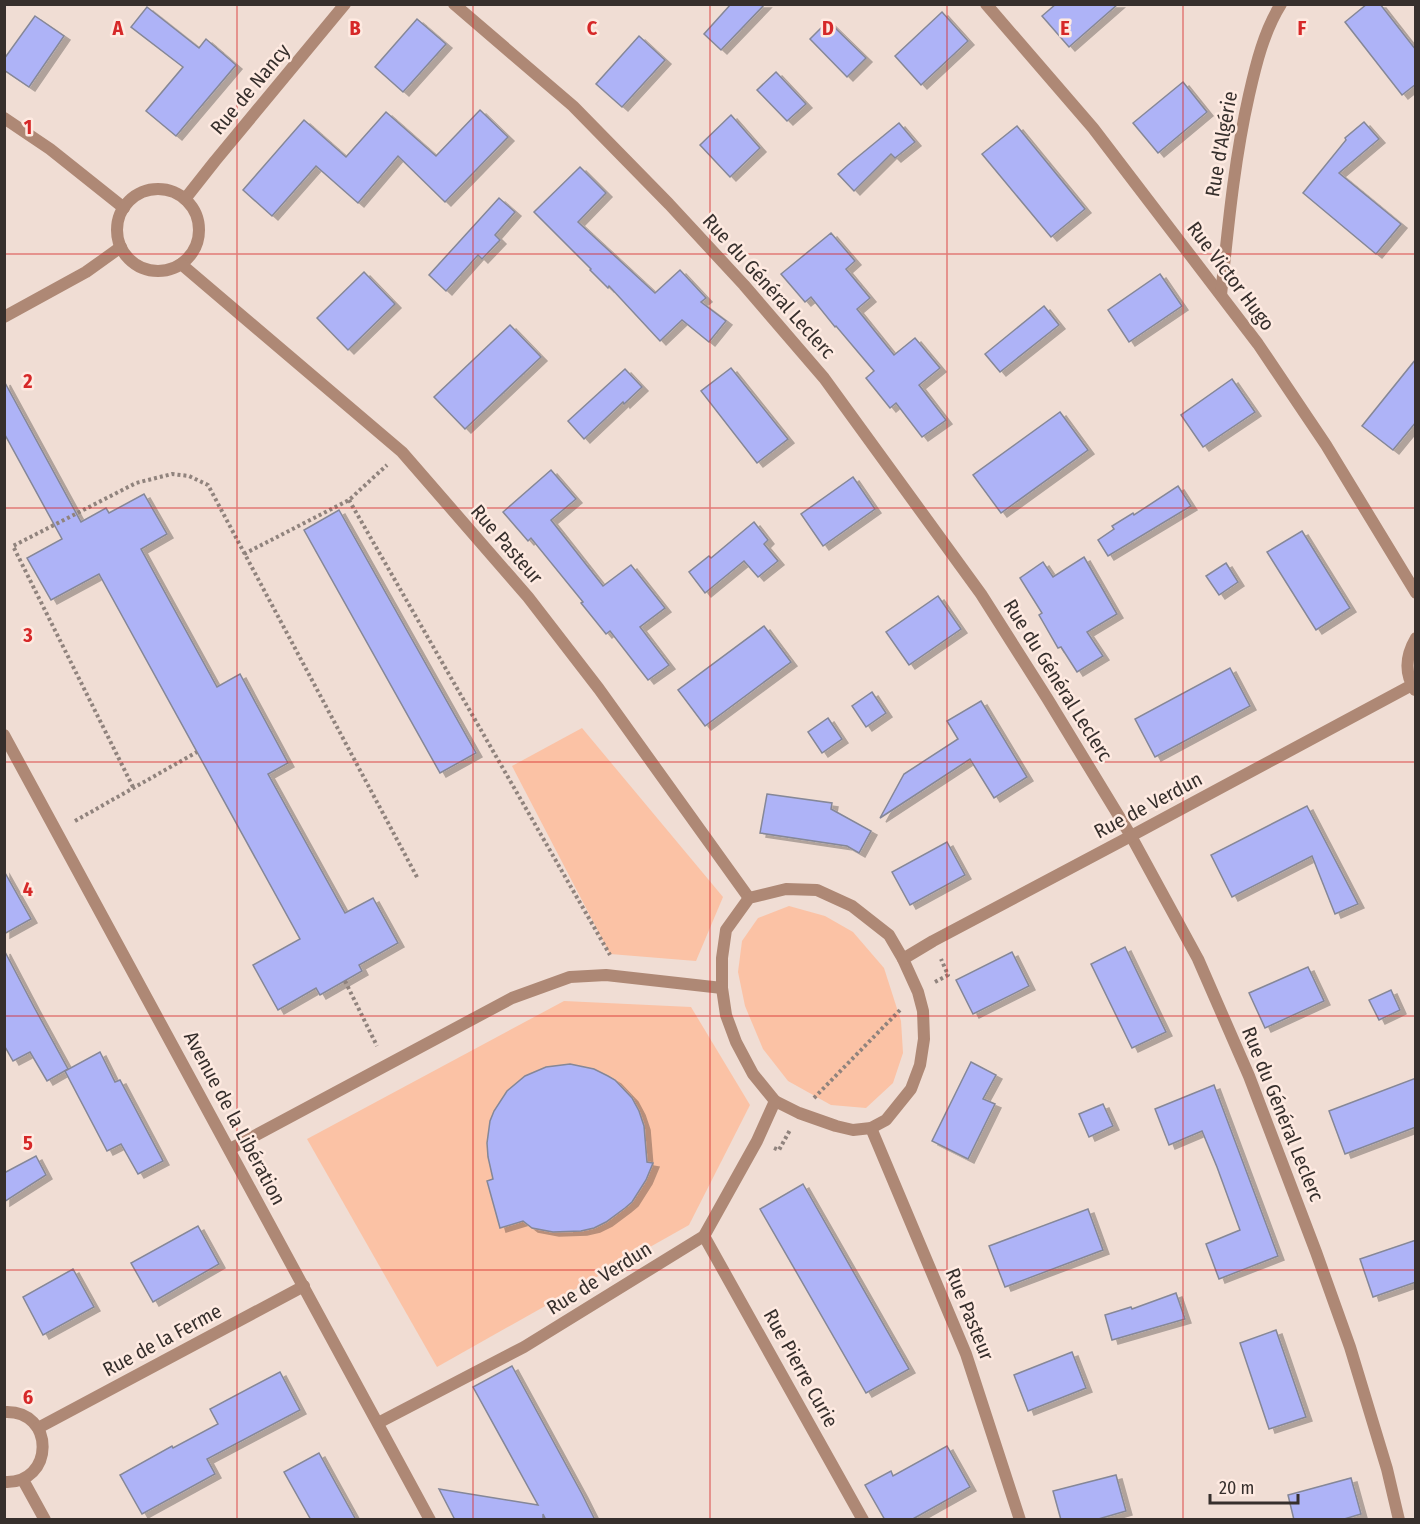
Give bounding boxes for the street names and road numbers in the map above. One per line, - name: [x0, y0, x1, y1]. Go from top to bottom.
- street label: Rue de Nancy: [205, 39, 295, 139]
- street label: Rue d'Algérie: [1200, 89, 1242, 199]
- street label: Rue du Général Leclerc: [698, 209, 841, 364]
- street label: Rue Victor Hugo: [1182, 217, 1280, 335]
- street label: Rue Pasteur: [466, 499, 548, 589]
- street label: Rue du Général Leclerc: [998, 595, 1118, 766]
- street label: Rue de Verdun: [1090, 766, 1206, 844]
- street label: Rue du Général Leclerc: [1237, 1023, 1329, 1205]
- street label: Avenue de la Libération: [179, 1027, 291, 1209]
- street label: Rue de Verdun: [542, 1236, 656, 1320]
- street label: Rue Pasteur: [941, 1264, 999, 1364]
- street label: Rue de la Ferme: [98, 1299, 226, 1381]
- street label: Rue Pierre Curie: [759, 1305, 843, 1431]

